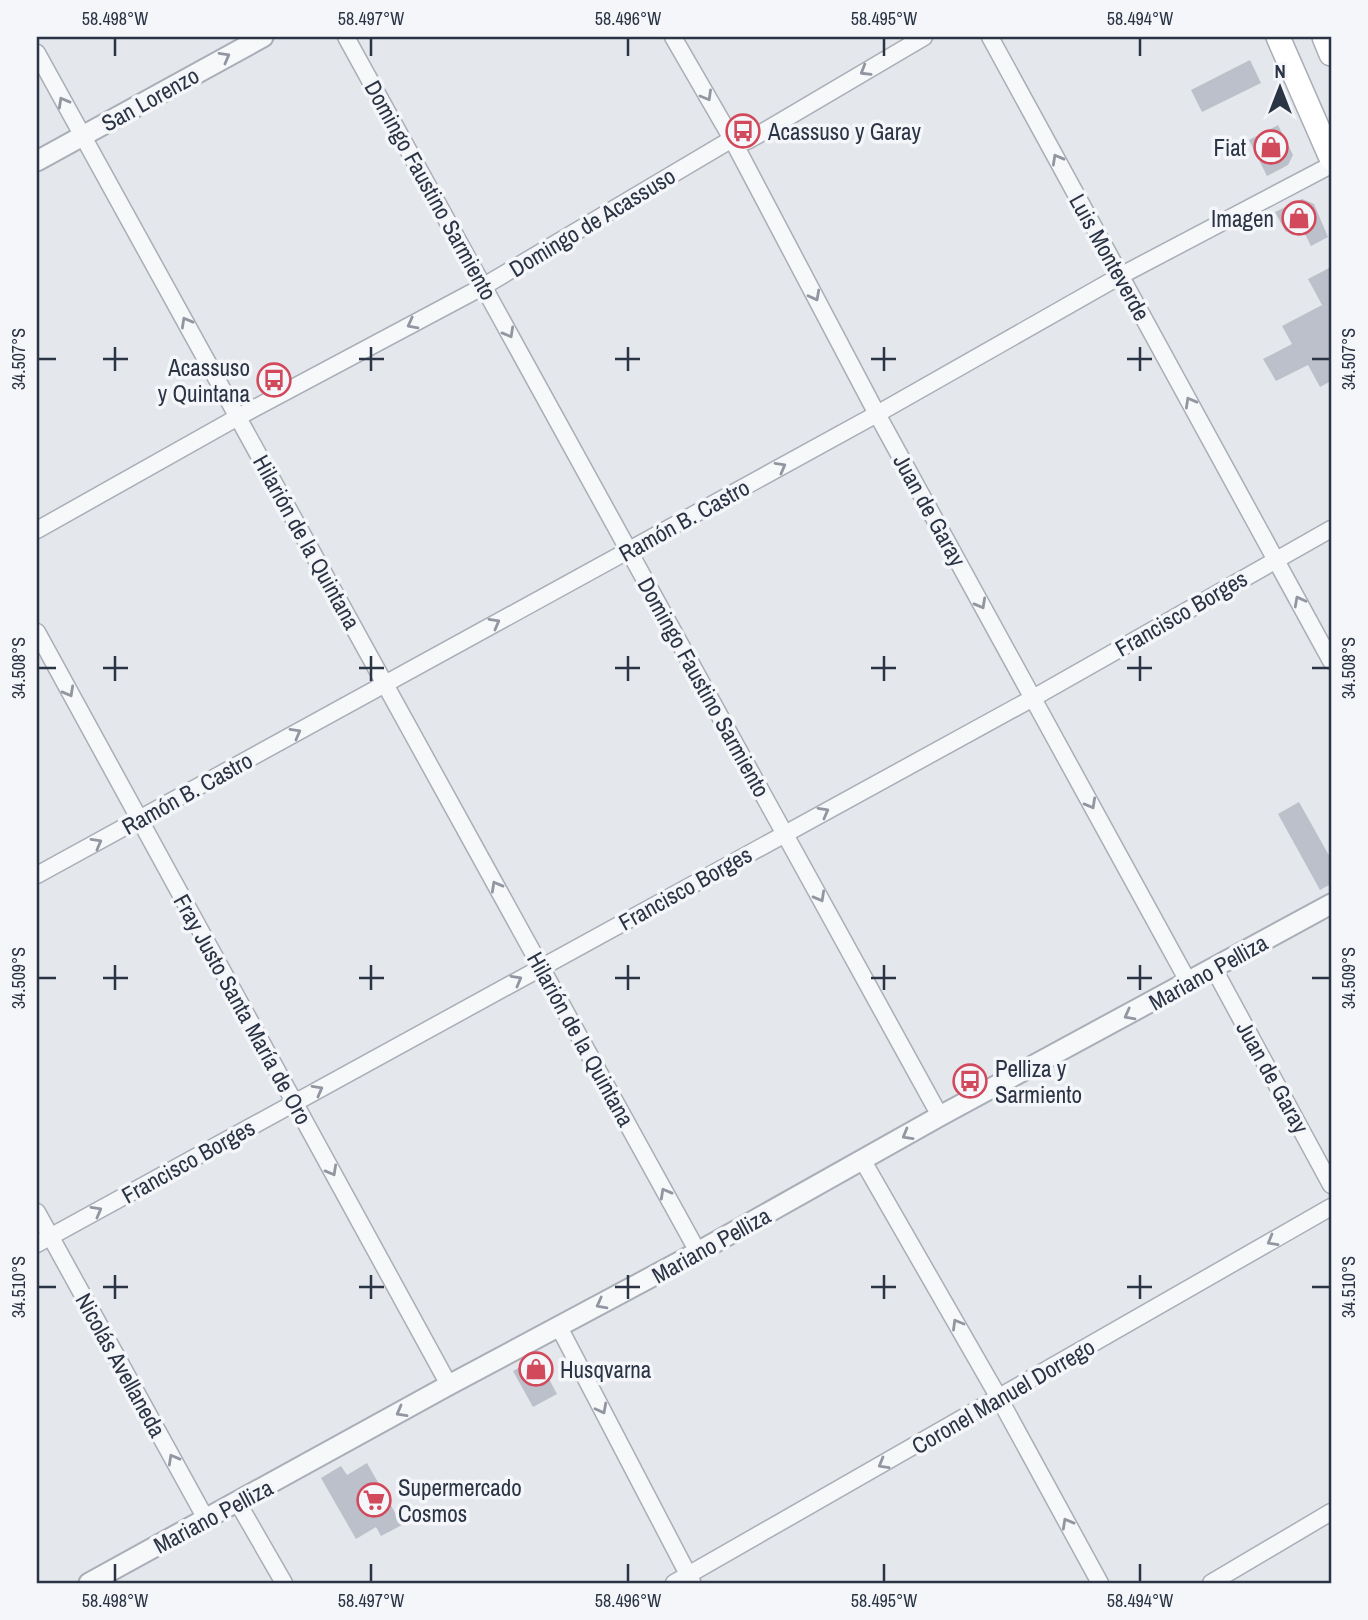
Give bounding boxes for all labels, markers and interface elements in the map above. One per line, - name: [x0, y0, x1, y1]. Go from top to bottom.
- text: 58.498°W: [82, 6, 148, 31]
- text: 58.497°W: [338, 6, 404, 31]
- text: 58.496°W: [595, 6, 661, 31]
- text: 58.495°W: [851, 6, 917, 31]
- text: 58.494°W: [1107, 6, 1173, 31]
- one-way arrow: [218, 52, 230, 65]
- north arrow: [1246, 52, 1316, 122]
- text: N: [1274, 58, 1286, 84]
- street label: San Lorenzo: [96, 60, 204, 138]
- one-way arrow: [859, 63, 872, 76]
- street label: Domingo Faustino Sarmiento: [358, 75, 504, 305]
- one-way arrow: [699, 89, 712, 101]
- one-way arrow: [58, 96, 71, 109]
- bus stop icon: Acassuso y Garay: [724, 112, 762, 150]
- place label: Acassuso y Garay: [767, 116, 922, 147]
- shop icon: Fiat: [1252, 128, 1290, 166]
- place label: Fiat: [1214, 132, 1246, 163]
- one-way arrow: [1052, 154, 1065, 167]
- street label: Domingo de Acassuso: [503, 160, 681, 284]
- street label: Luis Monteverde: [1062, 188, 1158, 326]
- shop icon: Imagen: [1280, 199, 1318, 237]
- place label: Imagen: [1211, 203, 1274, 234]
- one-way arrow: [806, 289, 820, 302]
- one-way arrow: [407, 316, 419, 330]
- one-way arrow: [180, 317, 194, 329]
- one-way arrow: [501, 325, 514, 338]
- text: 34.507°S: [6, 328, 31, 390]
- text: 34.507°S: [1336, 328, 1361, 390]
- place label: Acassuso y Quintana: [158, 352, 251, 409]
- bus stop icon: Acassuso y Quintana: [255, 361, 293, 399]
- one-way arrow: [1185, 397, 1198, 409]
- street label: Juan de Garay: [886, 448, 974, 572]
- street label: Hilarión de la Quintana: [246, 449, 368, 635]
- one-way arrow: [773, 462, 786, 475]
- street label: Ramón B. Castro: [613, 471, 755, 569]
- street label: Francisco Borges: [1109, 563, 1253, 663]
- street label: Domingo Faustino Sarmiento: [631, 572, 777, 802]
- one-way arrow: [1294, 596, 1307, 609]
- one-way arrow: [973, 597, 986, 610]
- one-way arrow: [488, 618, 501, 632]
- text: 34.508°S: [6, 637, 31, 699]
- text: 34.508°S: [1336, 637, 1361, 699]
- one-way arrow: [61, 685, 74, 698]
- one-way arrow: [289, 728, 301, 741]
- street label: Ramón B. Castro: [116, 744, 258, 842]
- one-way arrow: [1083, 797, 1096, 809]
- one-way arrow: [817, 807, 829, 820]
- one-way arrow: [89, 837, 102, 851]
- street label: Francisco Borges: [613, 839, 757, 937]
- one-way arrow: [491, 881, 504, 893]
- street label: Fray Justo Santa María de Oro: [167, 888, 319, 1130]
- one-way arrow: [811, 890, 825, 902]
- street label: Mariano Pelliza: [1143, 926, 1273, 1017]
- street label: Hilarión de la Quintana: [520, 946, 642, 1132]
- text: 34.509°S: [6, 947, 31, 1009]
- text: 34.509°S: [1336, 947, 1361, 1009]
- one-way arrow: [510, 975, 522, 989]
- one-way arrow: [1124, 1007, 1136, 1020]
- street label: Juan de Garay: [1229, 1015, 1317, 1139]
- place label: Pelliza y Sarmiento: [995, 1053, 1082, 1110]
- bus stop icon: Pelliza y Sarmiento: [951, 1062, 989, 1100]
- one-way arrow: [310, 1085, 323, 1098]
- street label: Francisco Borges: [116, 1112, 260, 1210]
- one-way arrow: [902, 1127, 915, 1140]
- one-way arrow: [324, 1164, 337, 1176]
- one-way arrow: [660, 1187, 674, 1200]
- street label: Mariano Pelliza: [646, 1199, 776, 1290]
- one-way arrow: [89, 1206, 102, 1219]
- one-way arrow: [1267, 1233, 1279, 1246]
- text: 34.510°S: [6, 1256, 31, 1318]
- text: 34.510°S: [1336, 1256, 1361, 1318]
- street label: Nicolás Avellaneda: [69, 1287, 174, 1443]
- one-way arrow: [596, 1296, 608, 1310]
- one-way arrow: [952, 1319, 965, 1332]
- street label: Coronel Manuel Dorrego: [906, 1331, 1100, 1461]
- shop icon: Husqvarna: [517, 1350, 555, 1388]
- place label: Husqvarna: [560, 1354, 652, 1385]
- one-way arrow: [593, 1402, 607, 1415]
- one-way arrow: [395, 1404, 408, 1417]
- one-way arrow: [168, 1454, 181, 1466]
- one-way arrow: [878, 1456, 891, 1469]
- street label: Mariano Pelliza: [148, 1471, 279, 1560]
- place label: Supermercado Cosmos: [398, 1472, 522, 1529]
- supermarket icon: Supermercado Cosmos: [355, 1481, 393, 1519]
- one-way arrow: [1062, 1518, 1076, 1531]
- text: 58.498°W: [82, 1588, 148, 1613]
- text: 58.497°W: [338, 1588, 404, 1613]
- text: 58.496°W: [595, 1588, 661, 1613]
- text: 58.495°W: [851, 1588, 917, 1613]
- text: 58.494°W: [1107, 1588, 1173, 1613]

